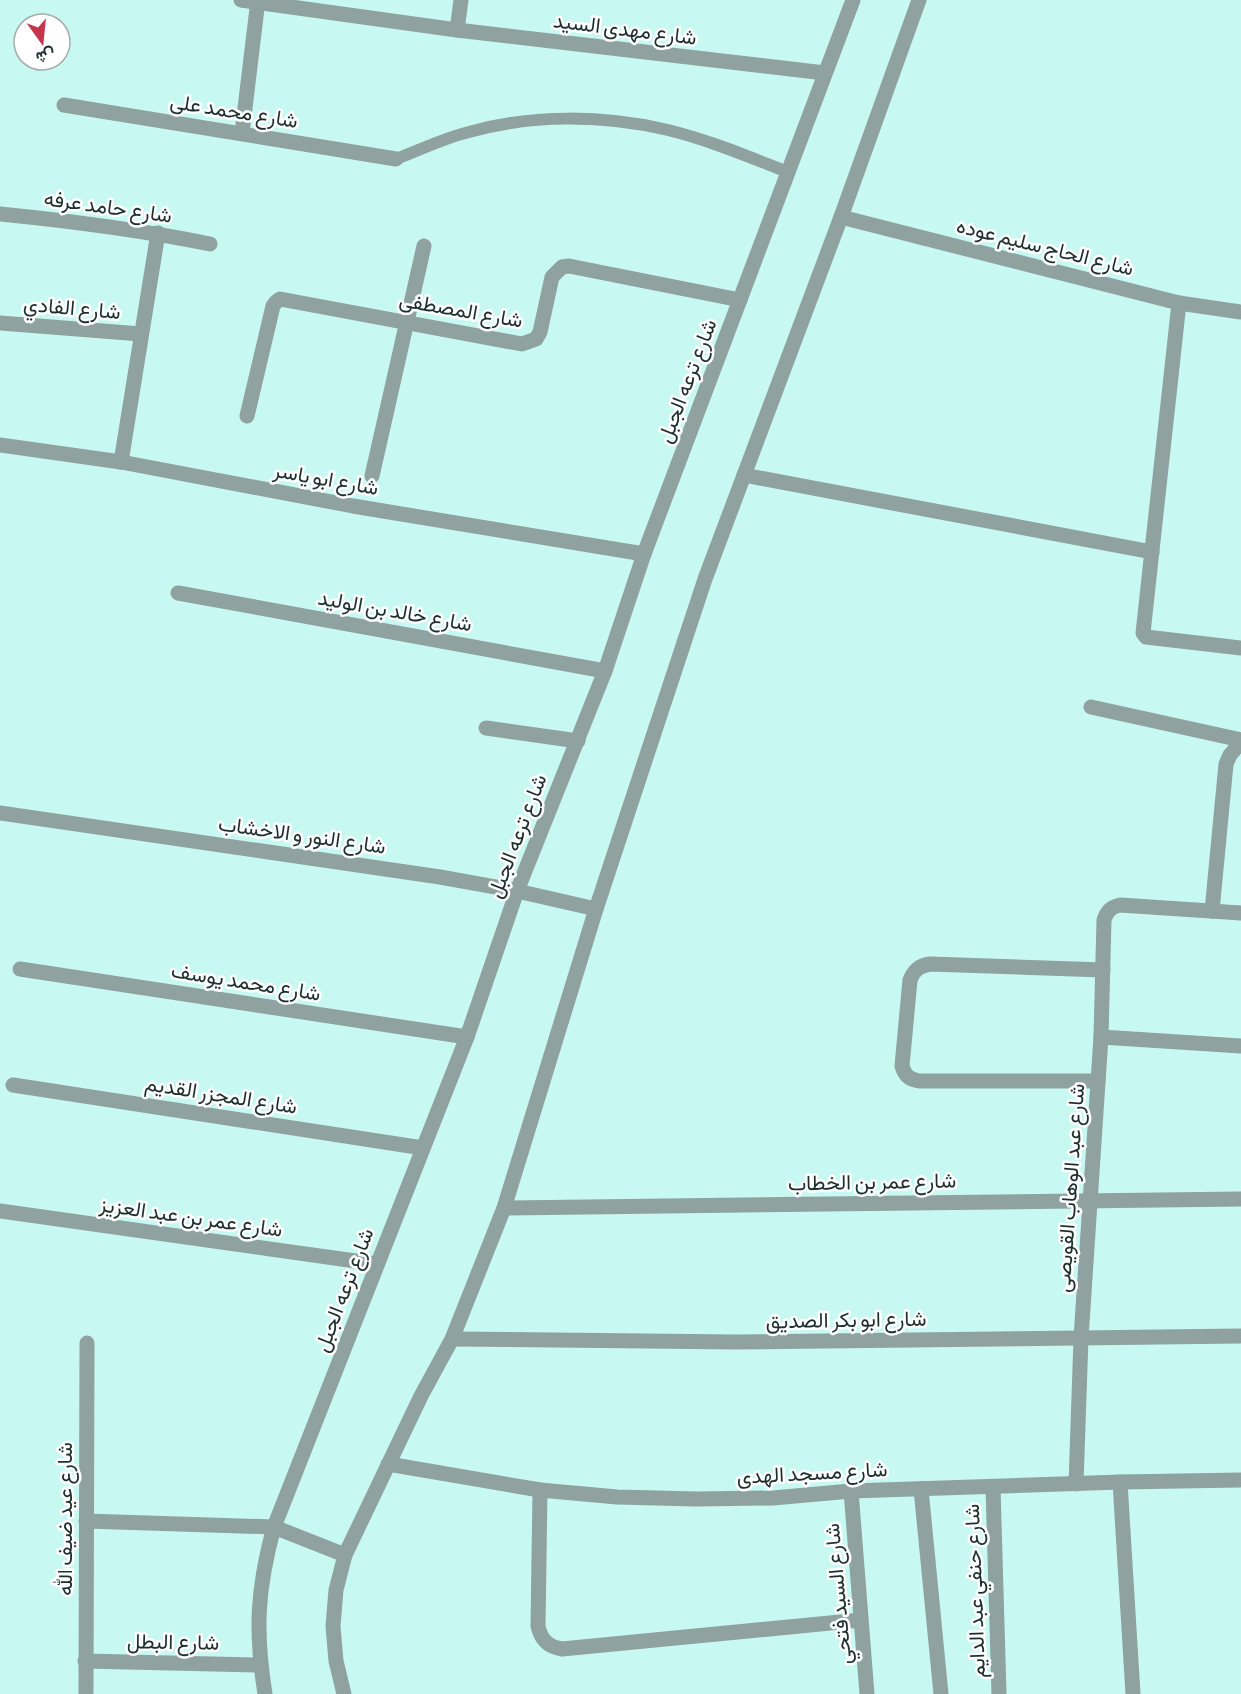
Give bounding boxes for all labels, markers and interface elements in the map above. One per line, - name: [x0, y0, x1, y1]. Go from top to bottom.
- street label: شارع مهدى السيد: [552, 10, 698, 52]
- north arrow: [12, 12, 72, 72]
- text: ش: [34, 44, 57, 66]
- street label: شارع محمد على: [168, 91, 299, 135]
- street label: شارع حامد عرفه: [42, 188, 173, 230]
- street label: شارع الحاج سليم عوده: [953, 215, 1136, 283]
- street label: شارع المصطفى: [397, 289, 524, 335]
- street label: شارع الفادي: [22, 294, 121, 329]
- street label: شارع ترعه الجبل: [654, 317, 723, 447]
- street label: شارع ابو ياسر: [270, 460, 380, 502]
- street label: شارع خالد بن الوليد: [316, 588, 473, 638]
- street label: شارع ترعه الجبل: [484, 772, 553, 902]
- street label: شارع النور و الاخشاب: [216, 813, 387, 861]
- street label: شارع محمد يوسف: [169, 960, 322, 1008]
- street label: شارع المجزر القديم: [143, 1073, 299, 1121]
- street label: شارع عبد الوهاب القويصى: [1053, 1083, 1091, 1294]
- street label: شارع عمر بن الخطاب: [788, 1171, 956, 1197]
- street label: شارع عمر بن عبد العزيز: [97, 1194, 284, 1244]
- street label: شارع ترعه الجبل: [311, 1226, 380, 1356]
- street label: شارع ابو بكر الصديق: [765, 1309, 927, 1335]
- street label: شارع عيد ضيف الله: [52, 1442, 79, 1596]
- street label: شارع مسجد الهدى: [736, 1459, 888, 1491]
- street label: شارع حنفي عبد الدايم: [962, 1503, 995, 1678]
- street label: شارع السيد فتحي: [822, 1522, 861, 1665]
- street label: شارع البطل: [127, 1631, 219, 1657]

